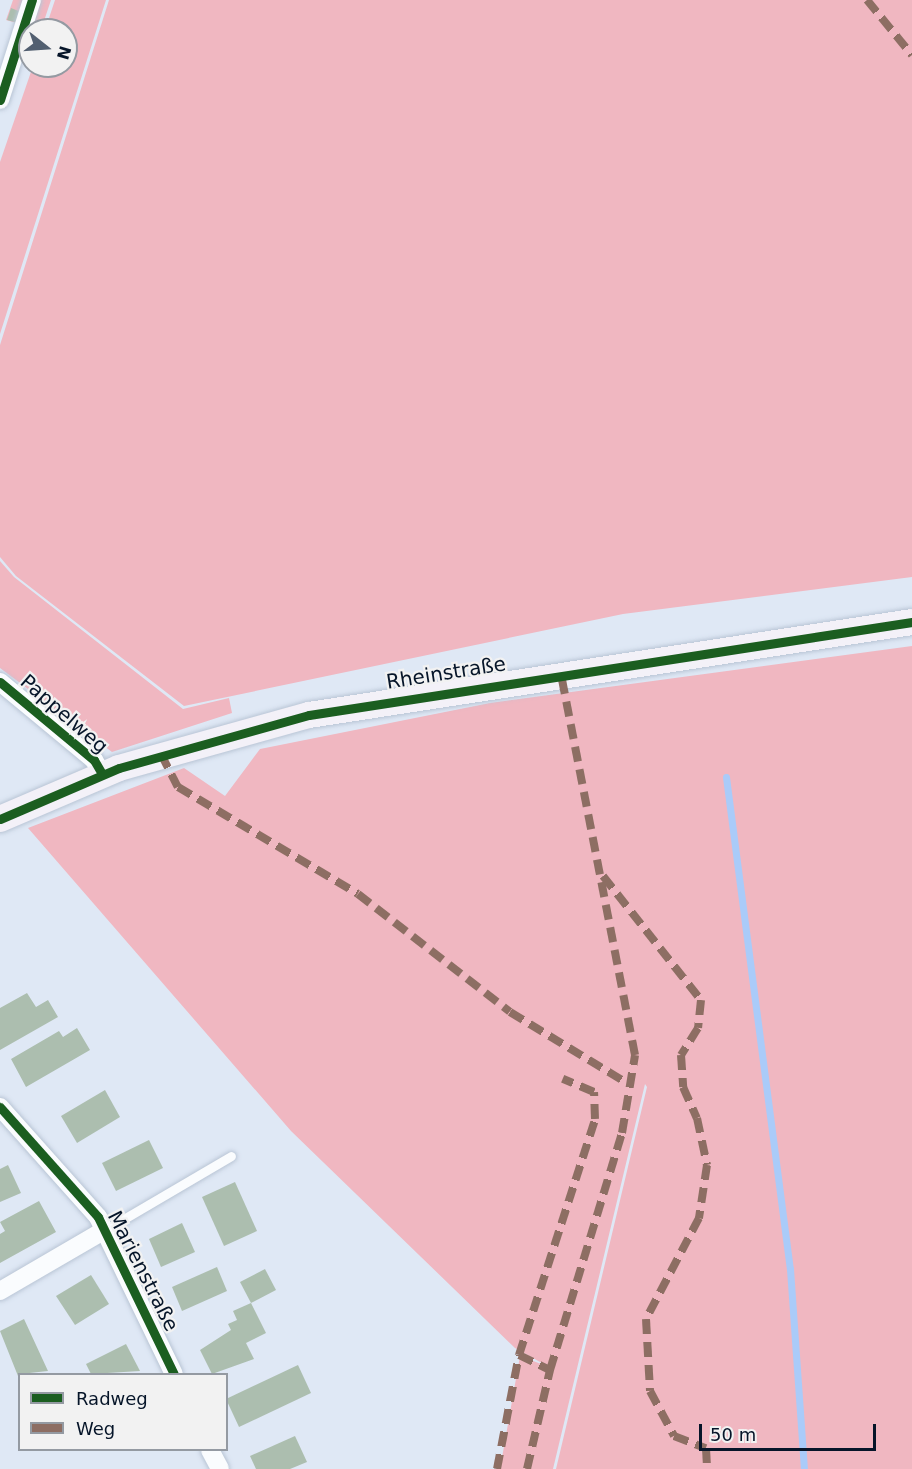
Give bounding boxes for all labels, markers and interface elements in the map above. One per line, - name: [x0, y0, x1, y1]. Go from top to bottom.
- north arrow: [18, 18, 78, 78]
- text: N: [53, 44, 75, 62]
- street label: Rheinstraße: [384, 652, 508, 694]
- street label: Pappelweg: [15, 670, 113, 758]
- street label: Marienstraße: [102, 1207, 184, 1335]
- legend: [18, 1373, 228, 1451]
- text: Radweg: [76, 1388, 148, 1409]
- scale bar: [702, 1412, 879, 1450]
- text: Weg: [76, 1418, 115, 1439]
- text: 50 m: [710, 1424, 756, 1445]

